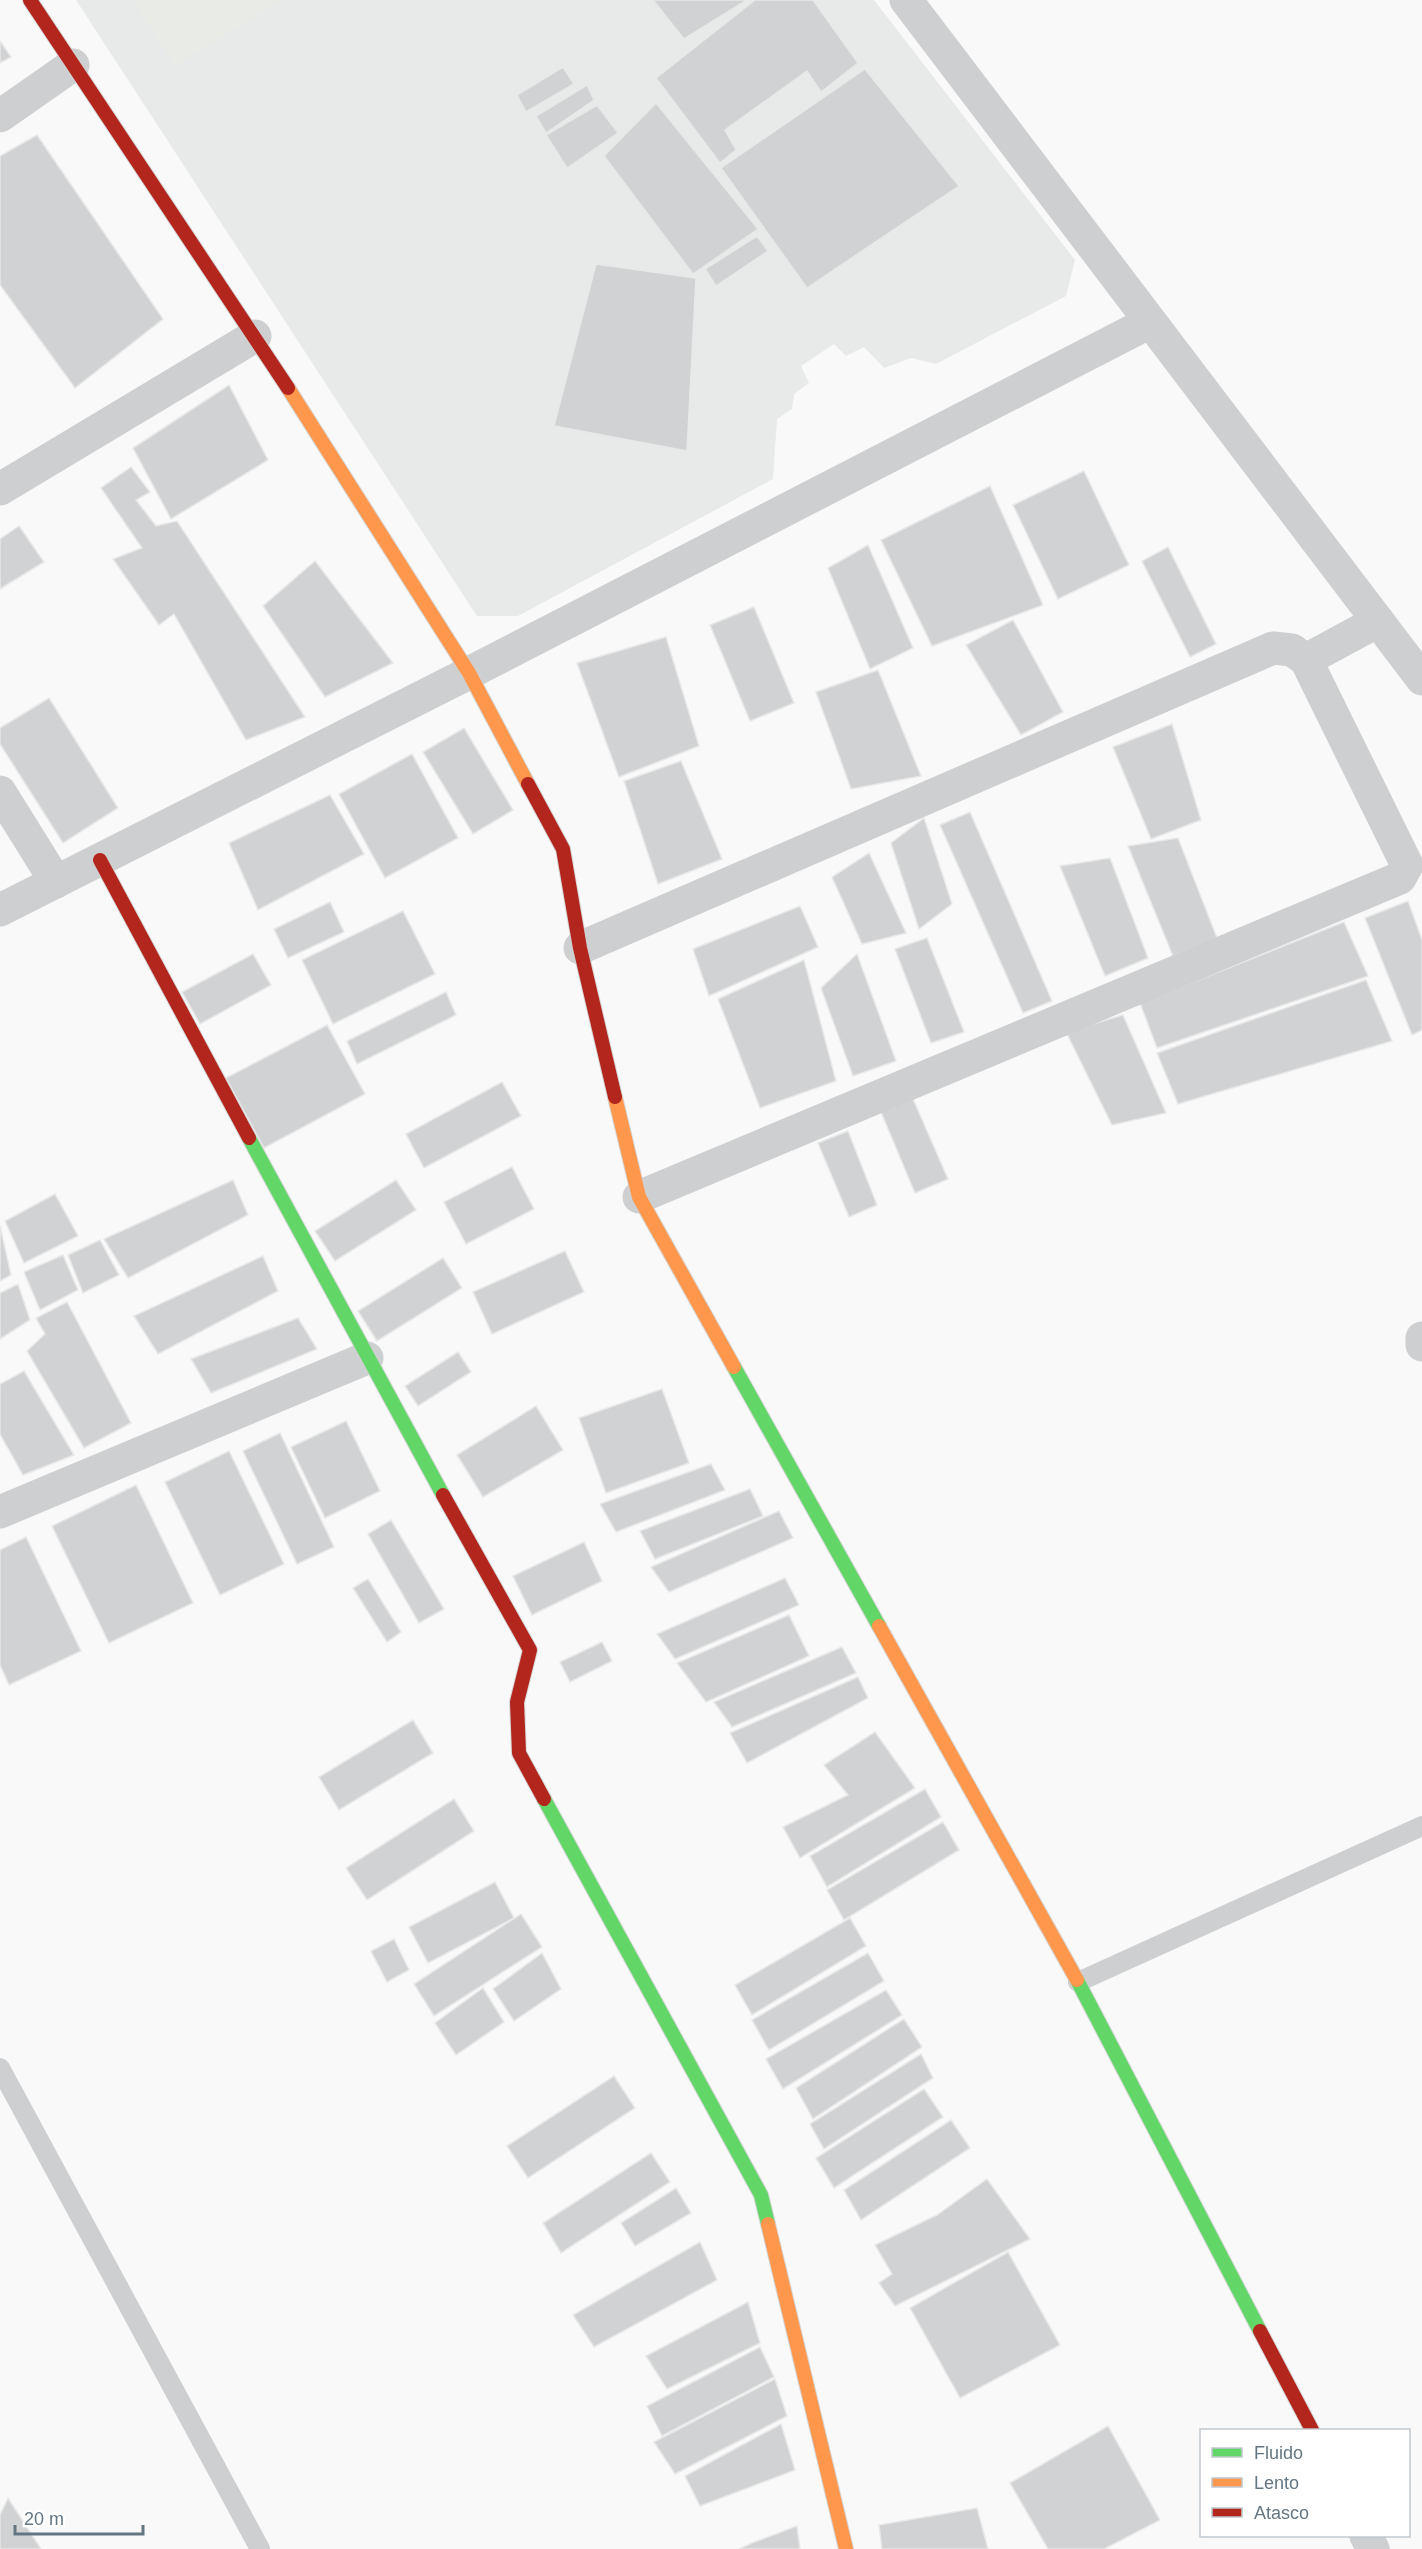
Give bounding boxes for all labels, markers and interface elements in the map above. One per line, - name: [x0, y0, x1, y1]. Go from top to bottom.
- legend: [1200, 2429, 1410, 2537]
- text: Fluido: [1254, 2443, 1303, 2463]
- text: Lento: [1254, 2473, 1299, 2493]
- scale bar: [15, 2498, 142, 2536]
- text: Atasco: [1254, 2503, 1309, 2523]
- text: 20 m: [24, 2509, 64, 2529]

